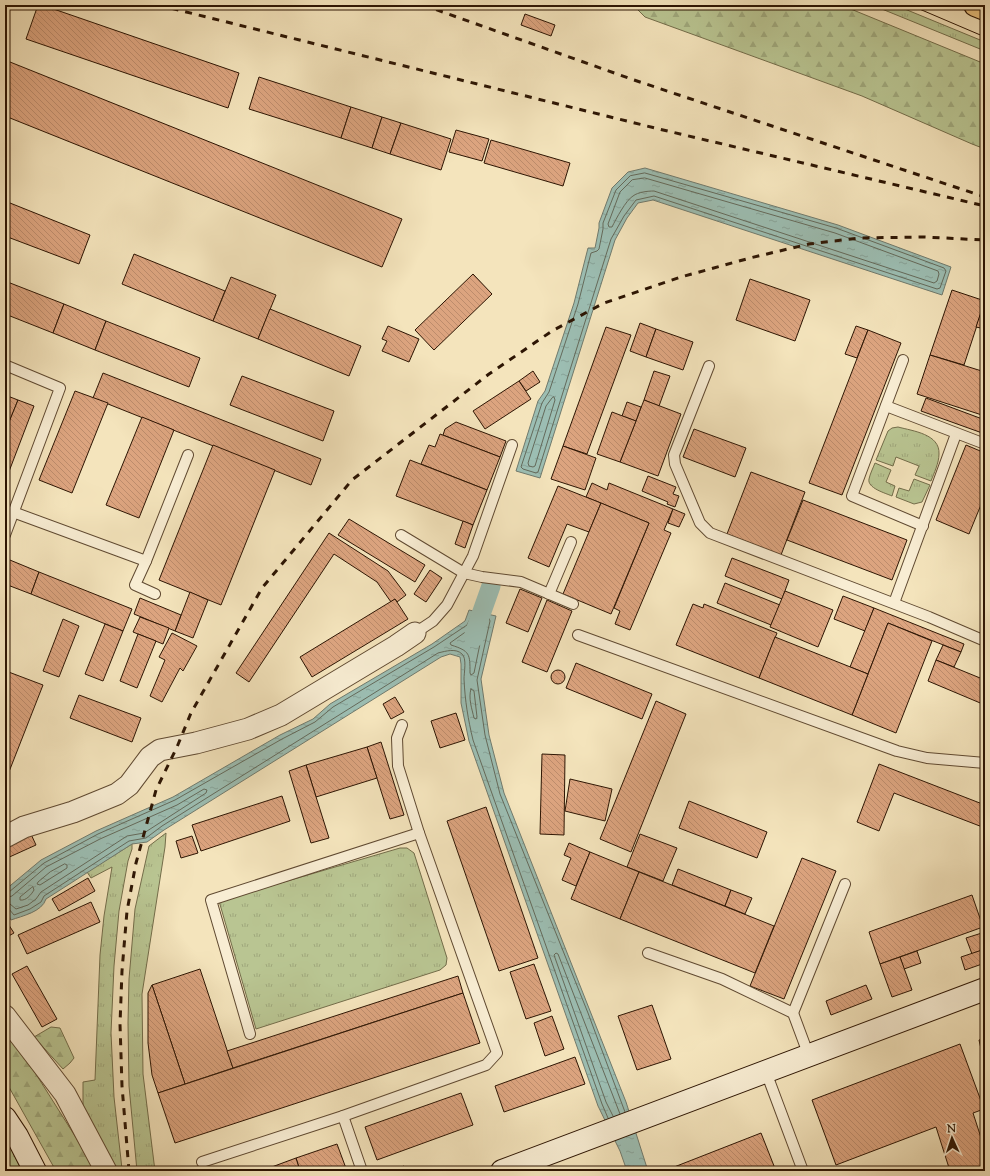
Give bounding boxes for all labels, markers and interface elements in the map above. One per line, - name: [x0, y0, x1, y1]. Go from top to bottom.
- north arrow: [932, 1118, 972, 1158]
- text: N: [946, 1121, 957, 1137]

